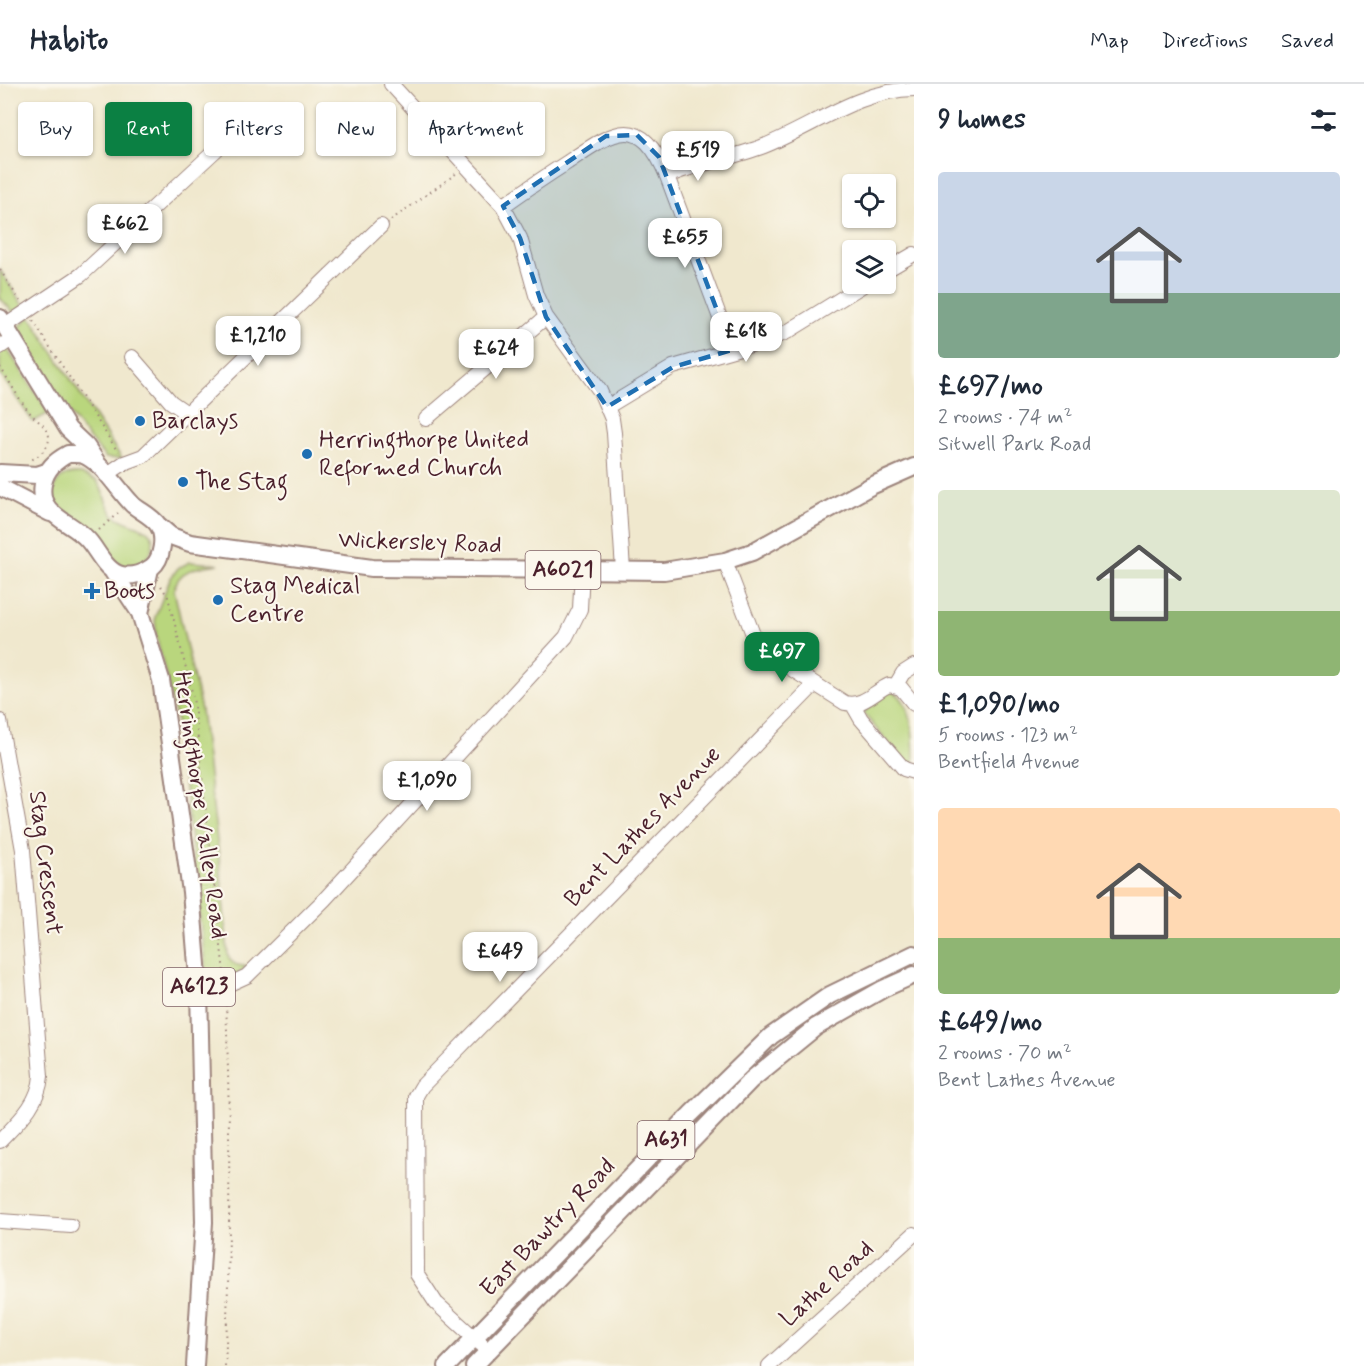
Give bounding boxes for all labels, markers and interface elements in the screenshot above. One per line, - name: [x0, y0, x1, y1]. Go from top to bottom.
- text: Habito: [30, 23, 108, 60]
- text: Map: [1090, 27, 1129, 55]
- text: Directions: [1162, 27, 1248, 55]
- text: Saved: [1281, 27, 1334, 55]
- chip: Buy: [18, 102, 93, 156]
- chip: Rent: [105, 102, 192, 156]
- chip: Filters: [204, 102, 304, 156]
- chip: New: [316, 102, 396, 156]
- chip: Apartment: [408, 102, 545, 156]
- text: 9 homes: [938, 103, 1026, 137]
- icon: filters: [1307, 104, 1340, 137]
- pin: £519: [662, 131, 734, 182]
- text: £519: [675, 137, 721, 164]
- map controls: [842, 174, 896, 294]
- button: locate: [842, 174, 896, 228]
- pin: £662: [89, 204, 161, 255]
- text: £662: [101, 210, 149, 237]
- icon: home: [1085, 211, 1193, 319]
- pin: £655: [649, 218, 721, 269]
- text: £655: [662, 224, 708, 251]
- button: layers: [842, 240, 896, 294]
- pin: £618: [710, 312, 782, 363]
- pin: £1,210: [209, 316, 307, 367]
- text: £618: [724, 318, 768, 345]
- text: £1,210: [230, 322, 286, 349]
- pin: £624: [460, 329, 532, 380]
- text: £624: [473, 335, 519, 362]
- text: £697/mo: [938, 370, 1043, 404]
- text: 2 rooms · 74 m²: [938, 404, 1072, 431]
- place label: Barclays: [152, 406, 238, 437]
- marker: Barclays: [133, 414, 147, 428]
- place label: Herringthorpe United Reformed Church: [319, 425, 529, 486]
- text: Sitwell Park Road: [938, 431, 1091, 458]
- marker: Herringthorpe United Reformed Church: [300, 447, 314, 461]
- place label: The Stag: [195, 467, 288, 501]
- marker: The Stag: [176, 475, 190, 489]
- street label: Wickersley Road: [338, 525, 502, 561]
- icon: home: [1085, 529, 1193, 637]
- road number: A6021: [526, 551, 600, 589]
- place label: Stag Medical Centre: [230, 571, 360, 630]
- place label: Boots: [104, 576, 155, 607]
- marker: Boots: [85, 584, 99, 598]
- marker: Stag Medical Centre: [211, 593, 225, 607]
- pin: £697: [746, 632, 818, 683]
- text: £697: [758, 638, 806, 665]
- street label: Herringthorpe Valley Road: [163, 669, 234, 941]
- text: £1,090/mo: [938, 688, 1060, 722]
- text: 5 rooms · 123 m²: [938, 722, 1078, 749]
- street label: Bent Lathes Avenue: [558, 740, 728, 914]
- text: Bentfield Avenue: [938, 749, 1080, 776]
- pin: £1,090: [378, 761, 476, 812]
- text: £1,090: [397, 767, 457, 794]
- street label: Stag Crescent: [19, 789, 69, 937]
- icon: home: [1085, 847, 1193, 955]
- pin: £649: [464, 932, 536, 983]
- text: £649: [477, 938, 523, 965]
- road number: A6123: [163, 968, 235, 1006]
- text: £649/mo: [938, 1006, 1042, 1040]
- text: 2 rooms · 70 m²: [938, 1040, 1072, 1067]
- text: Bent Lathes Avenue: [938, 1067, 1115, 1094]
- road number: A631: [638, 1121, 694, 1159]
- street label: East Bawtry Road: [474, 1152, 622, 1304]
- street label: Lathe Road: [774, 1234, 880, 1334]

